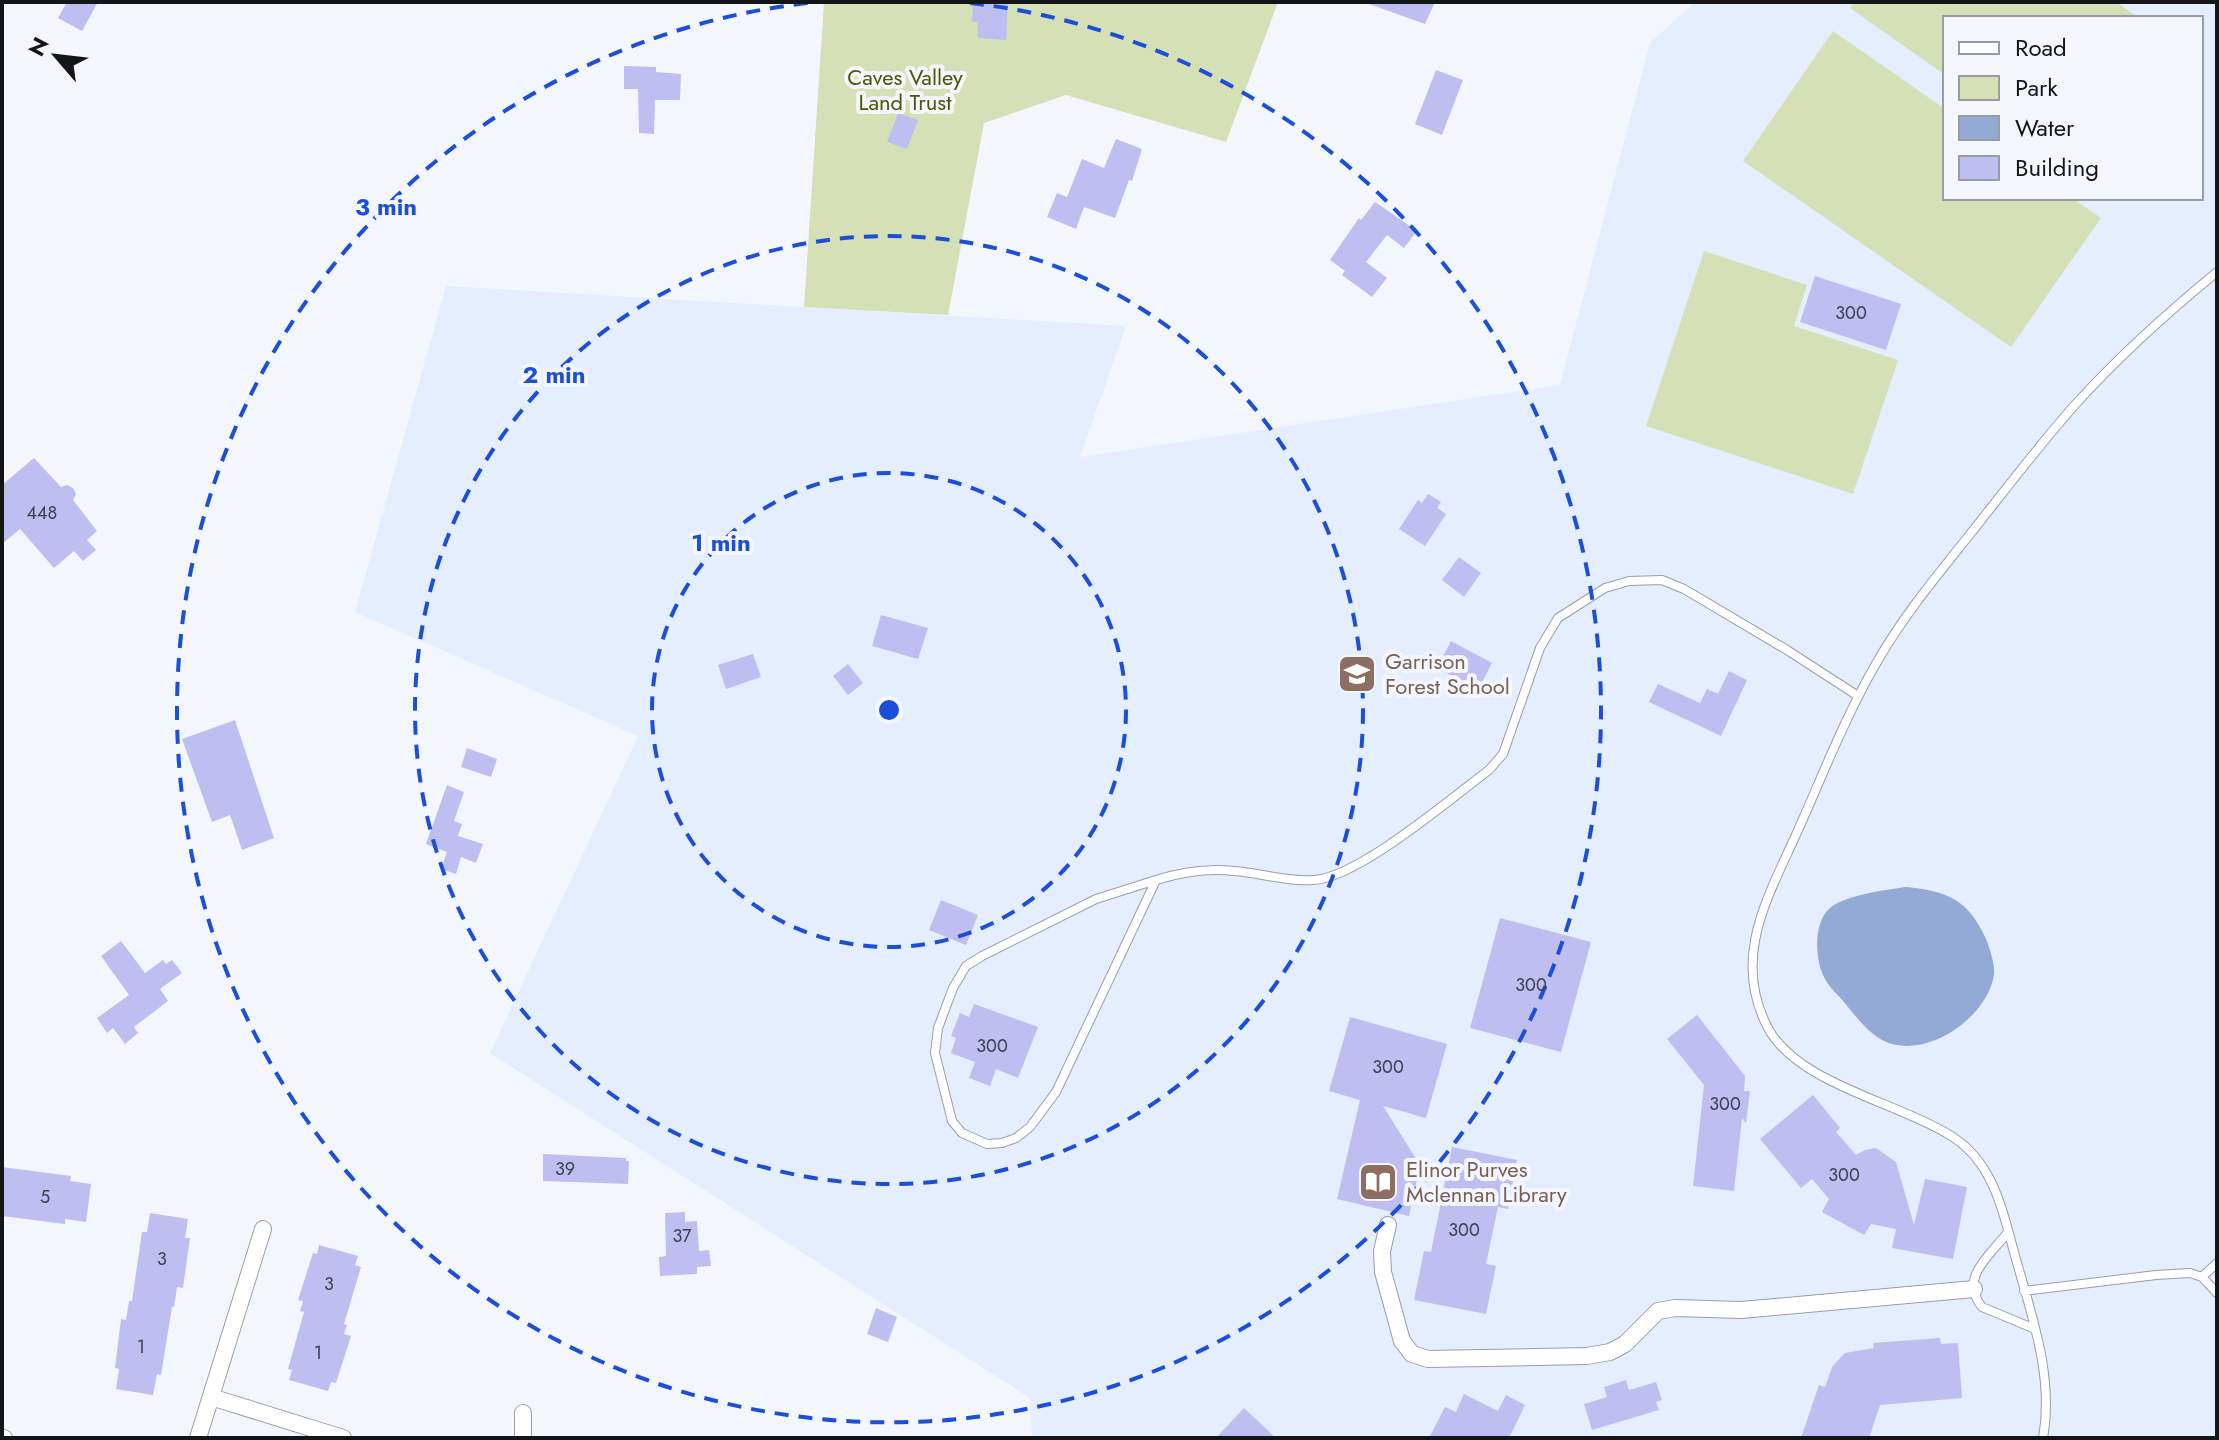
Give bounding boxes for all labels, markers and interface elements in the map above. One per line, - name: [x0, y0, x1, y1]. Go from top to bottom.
- north arrow: [16, 16, 96, 96]
- legend: [1943, 16, 2203, 200]
- text: Road: [2015, 30, 2067, 65]
- text: N: [20, 31, 57, 62]
- park label: Caves Valley Land Trust: [847, 61, 963, 118]
- text: Park: [2015, 70, 2058, 105]
- text: Water: [2015, 110, 2075, 145]
- text: Building: [2015, 150, 2099, 185]
- text: 3 min: [355, 189, 417, 224]
- house number: 300: [1835, 300, 1867, 326]
- text: 2 min: [522, 357, 586, 392]
- house number: 448: [27, 500, 57, 526]
- text: 1 min: [691, 525, 751, 560]
- place label: Garrison Forest School: [1385, 645, 1510, 702]
- school or university icon: Garrison Forest School: [1336, 653, 1378, 695]
- centre of rings: [875, 696, 903, 724]
- house number: 300: [1515, 972, 1547, 998]
- house number: 300: [976, 1033, 1008, 1059]
- house number: 300: [1372, 1054, 1404, 1080]
- house number: 300: [1709, 1091, 1741, 1117]
- place label: Elinor Purves Mclennan Library: [1406, 1153, 1567, 1210]
- house number: 39: [555, 1156, 575, 1182]
- library icon: Elinor Purves Mclennan Library: [1357, 1161, 1399, 1203]
- house number: 300: [1828, 1162, 1860, 1188]
- house number: 5: [40, 1184, 50, 1210]
- house number: 300: [1448, 1217, 1480, 1243]
- house number: 37: [672, 1223, 692, 1249]
- house number: 3: [157, 1246, 167, 1272]
- house number: 3: [324, 1271, 334, 1297]
- house number: 1: [137, 1334, 145, 1360]
- house number: 1: [314, 1340, 322, 1366]

